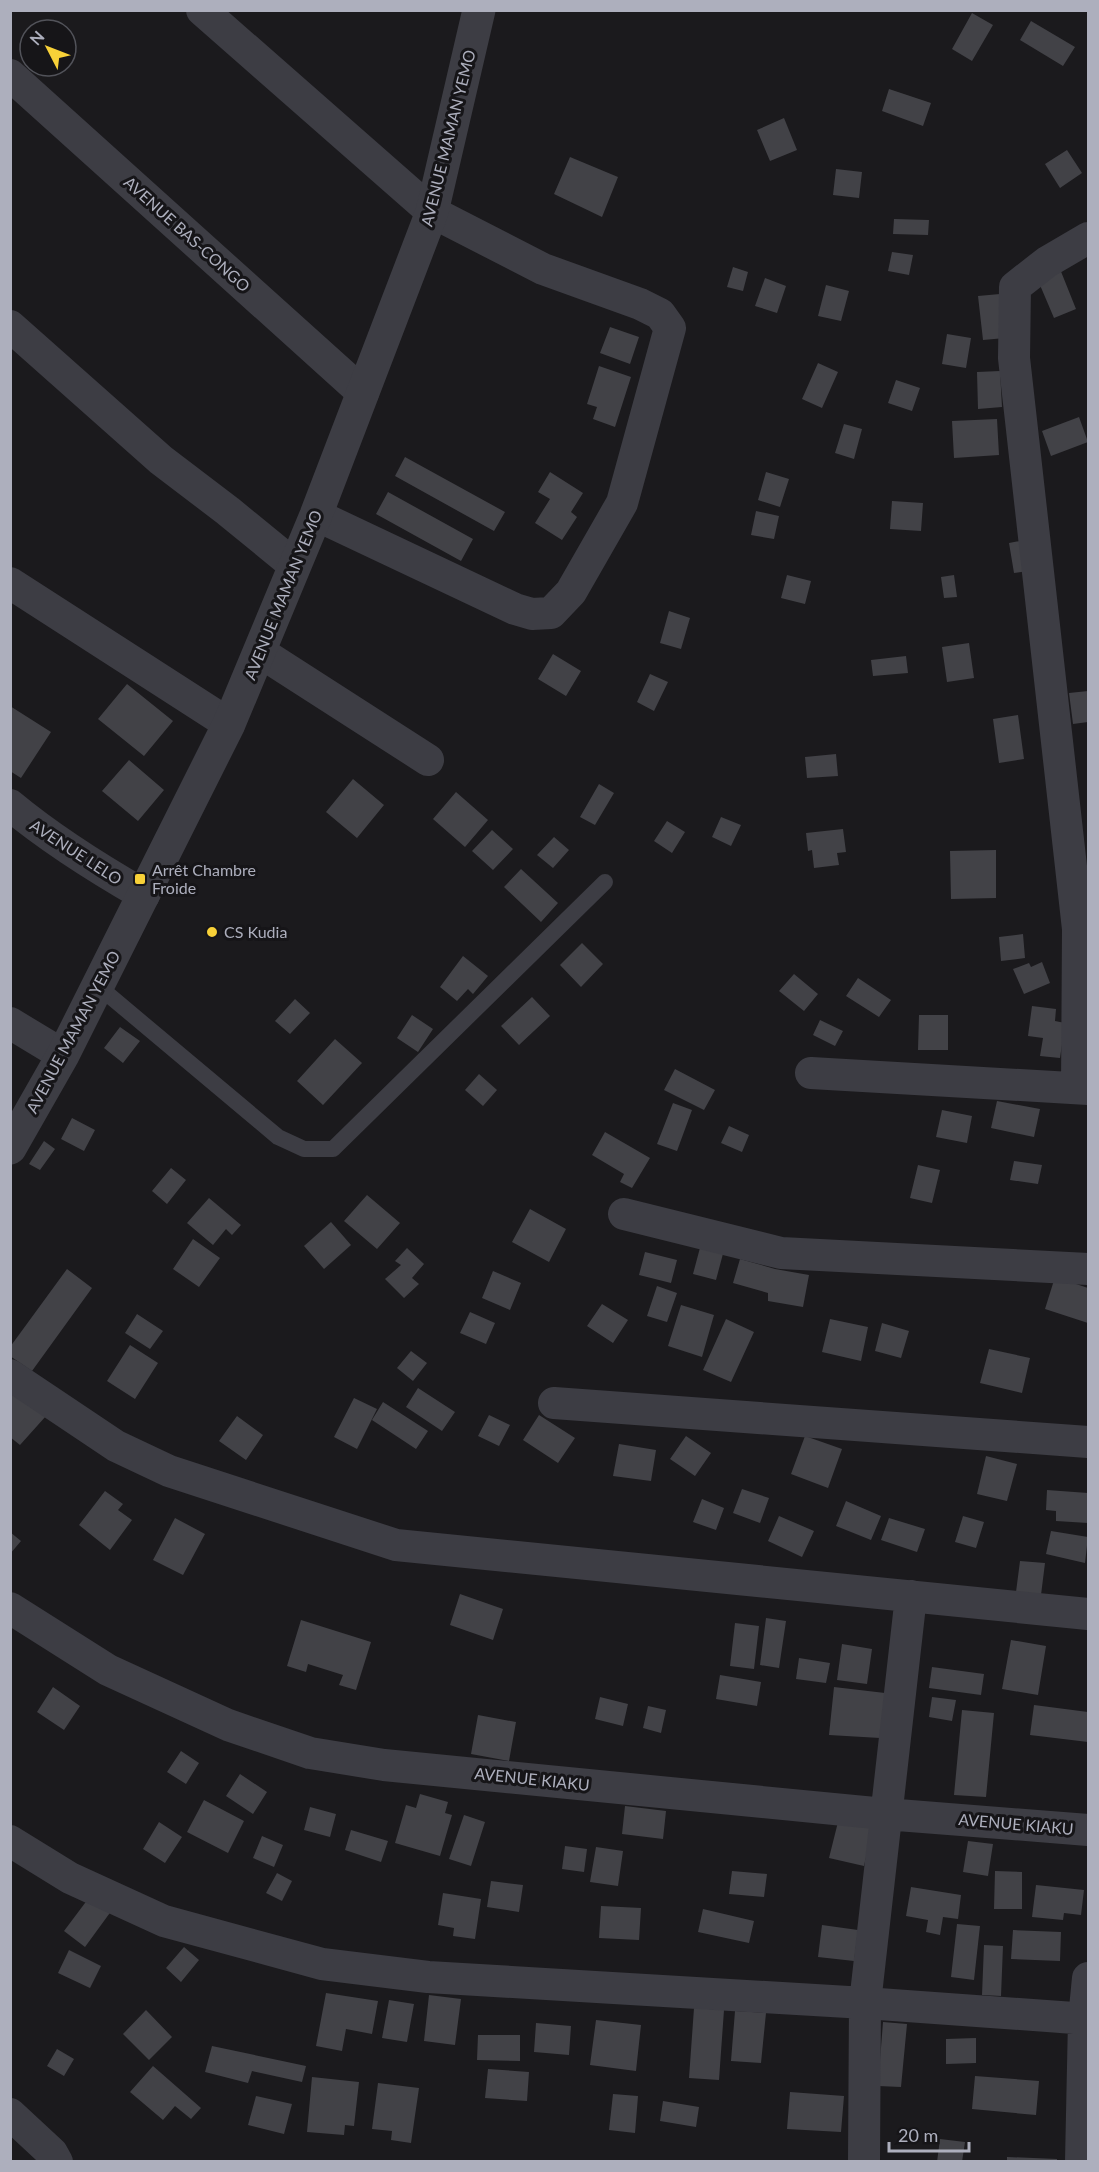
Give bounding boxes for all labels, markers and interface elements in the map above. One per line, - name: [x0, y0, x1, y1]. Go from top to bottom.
- north arrow: [18, 18, 78, 78]
- text: N: [25, 27, 48, 49]
- street label: AVENUE MAMAN YEMO: [416, 47, 479, 228]
- street label: AVENUE BAS-CONGO: [120, 172, 254, 295]
- street label: AVENUE MAMAN YEMO: [240, 507, 325, 682]
- street label: AVENUE LELO: [27, 815, 126, 888]
- place label: Arrêt Chambre Froide: [152, 860, 256, 897]
- marker: Arrêt Chambre Froide: [133, 872, 147, 886]
- place label: CS Kudia: [224, 922, 287, 941]
- marker: CS Kudia: [205, 925, 219, 939]
- street label: AVENUE MAMAN YEMO: [22, 947, 124, 1116]
- street label: AVENUE KIAKU: [474, 1763, 591, 1794]
- street label: AVENUE KIAKU: [958, 1809, 1074, 1838]
- scale bar: [889, 2115, 968, 2153]
- text: 20 m: [898, 2124, 938, 2146]

